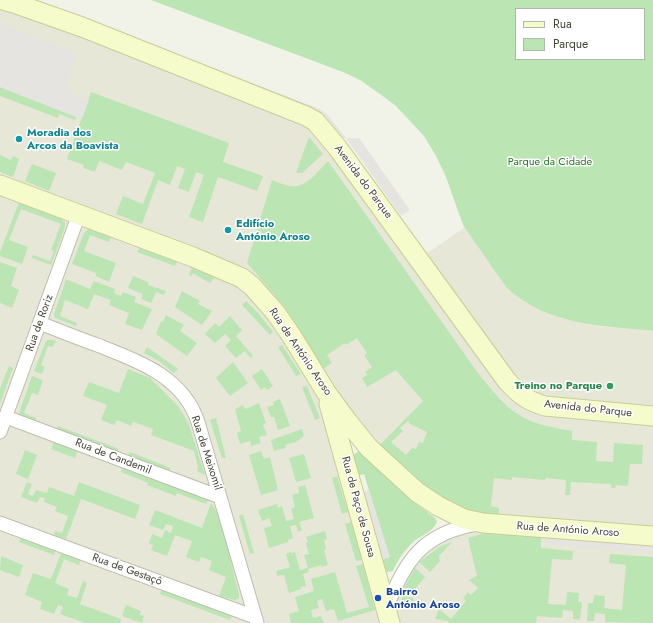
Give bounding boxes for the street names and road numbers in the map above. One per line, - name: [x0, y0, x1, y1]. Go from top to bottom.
- street label: Avenida do Parque: [331, 143, 395, 221]
- street label: Rua de Roriz: [24, 293, 56, 353]
- street label: Rua de António Aroso: [266, 306, 334, 398]
- street label: Avenida do Parque: [543, 398, 633, 420]
- street label: Rua de Meixomil: [188, 414, 224, 492]
- street label: Rua de Candemil: [73, 436, 153, 478]
- street label: Rua de Paço de Sousa: [338, 455, 378, 559]
- street label: Rua de António Aroso: [516, 520, 620, 540]
- street label: Rua de Gestaçô: [90, 551, 164, 589]

